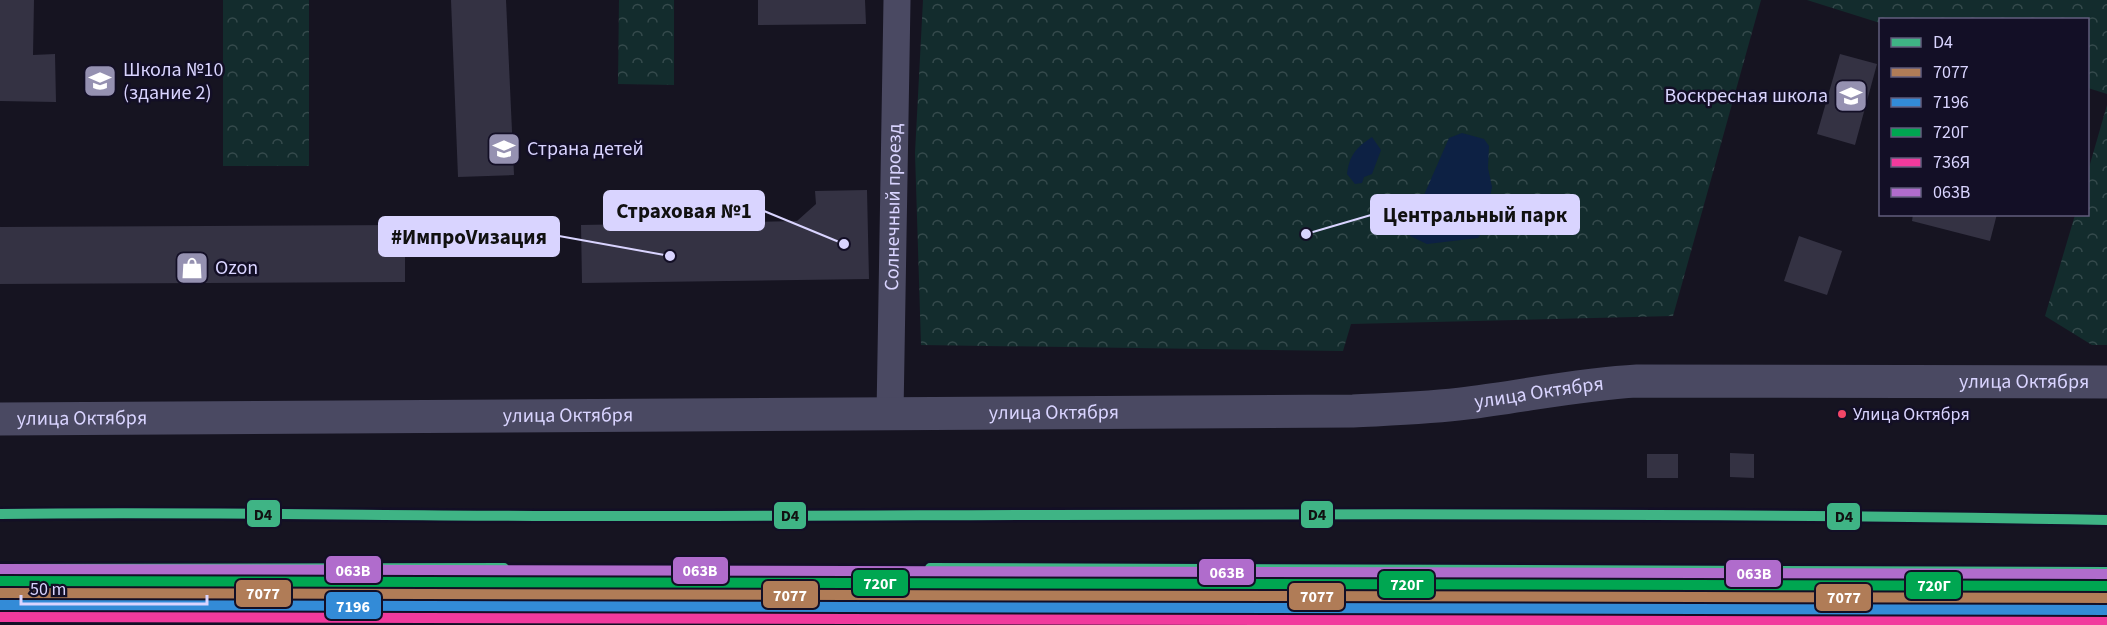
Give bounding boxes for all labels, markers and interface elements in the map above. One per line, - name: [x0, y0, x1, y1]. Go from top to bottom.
- legend: [1879, 18, 2089, 216]
- text: D4: [1933, 30, 1953, 55]
- place label: Школа №10 (здание 2): [123, 56, 223, 107]
- text: 7077: [1933, 60, 1969, 85]
- school or university icon: Школа №10 (здание 2): [82, 63, 118, 99]
- school or university icon: Воскресная школа: [1833, 78, 1869, 114]
- place label: Воскресная школа: [1665, 82, 1828, 110]
- text: 7196: [1933, 90, 1969, 115]
- text: 720Г: [1933, 120, 1969, 145]
- street label: Солнечный проезд: [878, 123, 909, 291]
- school or university icon: Страна детей: [486, 131, 522, 167]
- place label: Страна детей: [527, 135, 644, 163]
- text: 736Я: [1933, 150, 1970, 175]
- text: 063В: [1933, 180, 1970, 205]
- callout: Страховая №1: [604, 191, 764, 230]
- callout: Центральный парк: [1371, 195, 1579, 234]
- text: Страховая №1: [616, 196, 752, 226]
- text: Центральный парк: [1383, 200, 1568, 230]
- callout: #ИмпроVизация: [379, 217, 559, 256]
- text: #ИмпроVизация: [391, 222, 547, 252]
- shop icon: Ozon: [174, 250, 210, 286]
- place label: Ozon: [215, 254, 258, 282]
- street label: улица Октября: [1959, 368, 2089, 396]
- street label: улица Октября: [1473, 370, 1605, 416]
- street label: улица Октября: [989, 398, 1119, 427]
- street label: улица Октября: [503, 401, 633, 430]
- place label: Улица Октября: [1853, 402, 1970, 427]
- street label: улица Октября: [17, 404, 147, 433]
- marker: Улица Октября: [1836, 408, 1848, 420]
- line badge: D4: [246, 499, 281, 528]
- line badge: D4: [1300, 500, 1334, 529]
- line badge: D4: [773, 501, 807, 530]
- line badge: D4: [1826, 502, 1861, 531]
- text: D4: [254, 504, 273, 526]
- text: D4: [1308, 504, 1327, 526]
- text: D4: [781, 505, 800, 527]
- text: D4: [1835, 506, 1854, 528]
- line badge: 063В: [325, 555, 382, 584]
- line badge: 063В: [672, 556, 729, 585]
- line badge: 063В: [1198, 558, 1255, 586]
- line badge: 063В: [1725, 559, 1782, 588]
- text: 063В: [335, 560, 371, 582]
- text: 063В: [682, 560, 718, 582]
- text: 063В: [1209, 562, 1245, 584]
- text: 063В: [1736, 563, 1772, 585]
- scale bar: [21, 568, 207, 606]
- line badge: 720Г: [852, 569, 909, 597]
- line badge: 720Г: [1378, 570, 1435, 599]
- line badge: 720Г: [1905, 571, 1962, 600]
- text: 720Г: [863, 573, 897, 595]
- text: 720Г: [1390, 574, 1424, 596]
- text: 720Г: [1917, 575, 1951, 597]
- text: 50 m: [30, 577, 66, 602]
- line badge: 7077: [235, 579, 292, 608]
- line badge: 7077: [762, 580, 819, 609]
- line badge: 7077: [1288, 582, 1345, 611]
- text: 7077: [246, 583, 280, 605]
- line badge: 7077: [1815, 583, 1872, 612]
- text: 7077: [773, 585, 807, 607]
- text: 7077: [1300, 586, 1334, 608]
- text: 7077: [1827, 587, 1861, 609]
- line badge: 7196: [325, 591, 382, 620]
- text: 7196: [336, 596, 370, 618]

